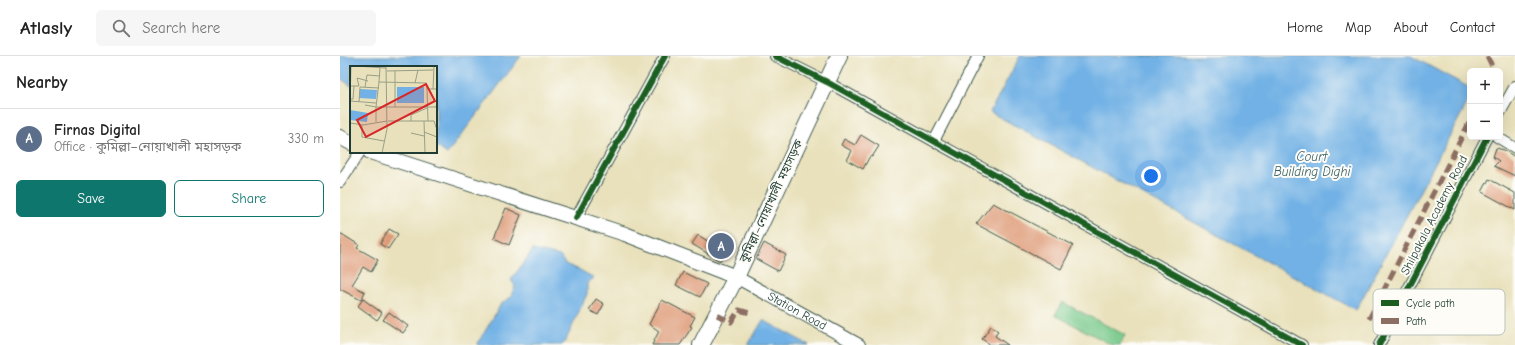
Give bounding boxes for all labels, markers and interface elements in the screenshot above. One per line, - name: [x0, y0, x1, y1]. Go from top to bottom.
- search box: [96, 10, 376, 46]
- text: Atlasly: [20, 17, 72, 39]
- icon: search: [110, 17, 132, 39]
- text: Search here: [142, 19, 220, 37]
- text: Home: [1287, 19, 1323, 36]
- text: Map: [1345, 19, 1371, 36]
- text: About: [1393, 19, 1428, 36]
- text: Contact: [1450, 19, 1495, 36]
- inset map: [350, 66, 437, 153]
- map controls: [1467, 68, 1503, 140]
- button: +: [1467, 68, 1503, 104]
- text: Nearby: [16, 73, 67, 92]
- button: −: [1467, 104, 1503, 140]
- text: Firnas Digital: [54, 121, 140, 139]
- text: A: [25, 131, 33, 146]
- text: 330 m: [288, 131, 324, 146]
- street label: কুমিল্লা–নোয়াখালী মহাসড়ক: [735, 137, 807, 266]
- text: Office · কুমিল্লা–নোয়াখালী মহাসড়ক: [54, 139, 241, 154]
- water label: Court Building Dighi: [1274, 149, 1351, 179]
- street label: Shilpakala Academy Road: [1398, 153, 1470, 277]
- your location: [1141, 166, 1161, 186]
- button: Save: [16, 180, 166, 217]
- button: Share: [174, 180, 324, 217]
- pin: A: [708, 231, 734, 261]
- street label: Station Road: [765, 289, 829, 333]
- legend: [1373, 289, 1505, 335]
- text: Cycle path: [1406, 297, 1455, 310]
- text: Path: [1406, 315, 1427, 328]

